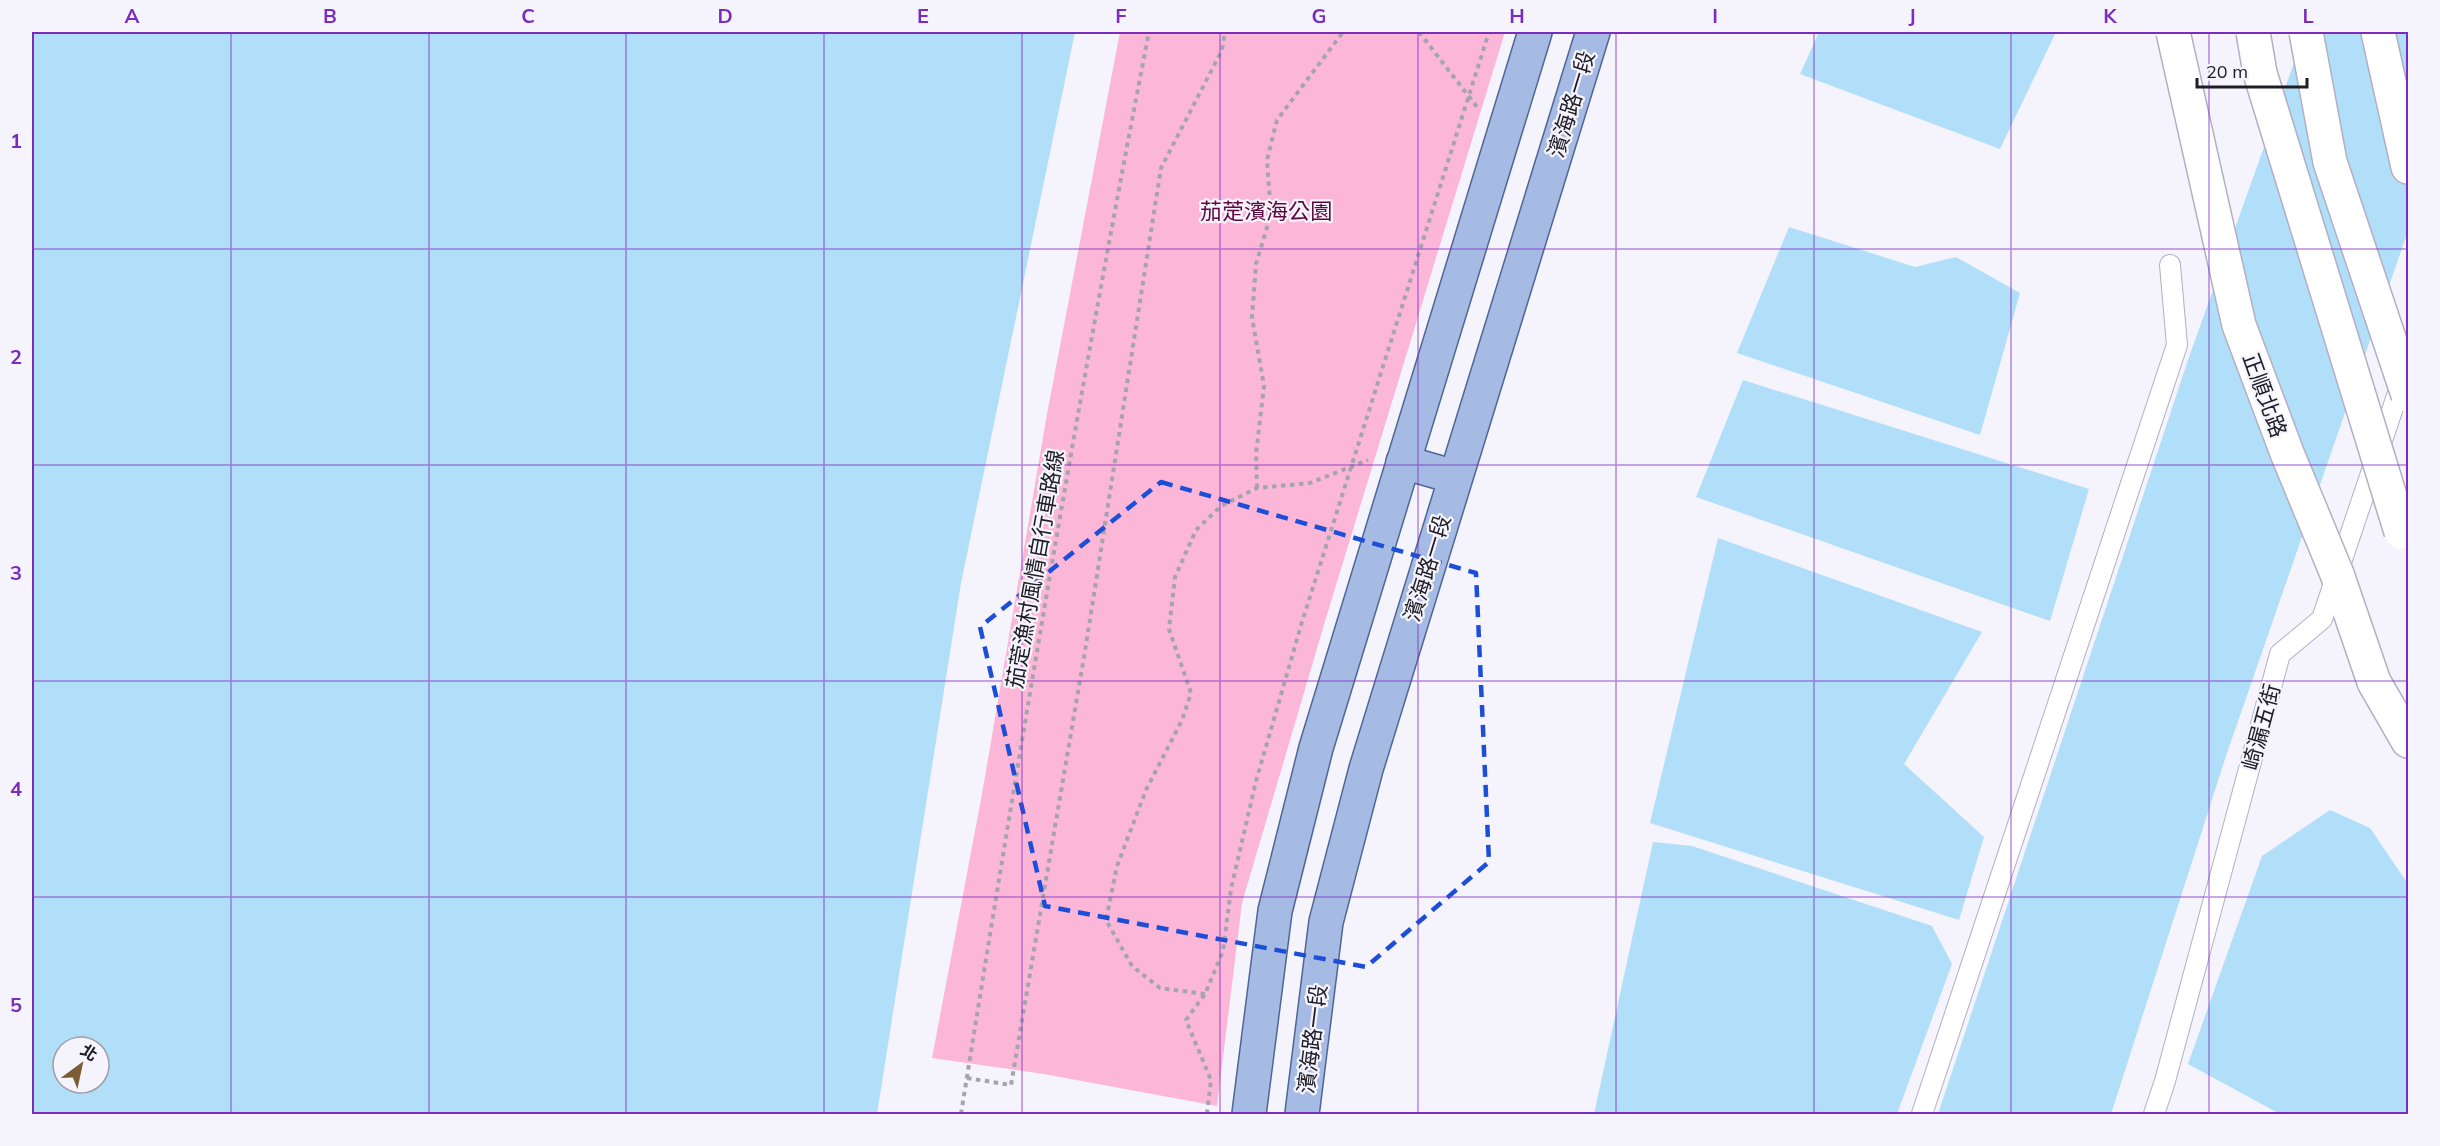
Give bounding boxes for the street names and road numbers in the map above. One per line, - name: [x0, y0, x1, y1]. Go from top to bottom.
- street label: 濱海路一段: [1542, 47, 1600, 161]
- street label: 正順北路: [2237, 349, 2293, 441]
- street label: 茄萣漁村風情自行車路線: [1000, 447, 1070, 691]
- street label: 濱海路一段: [1398, 511, 1456, 625]
- street label: 崎漏五街: [2236, 681, 2286, 773]
- street label: 濱海路一段: [1291, 983, 1333, 1095]

